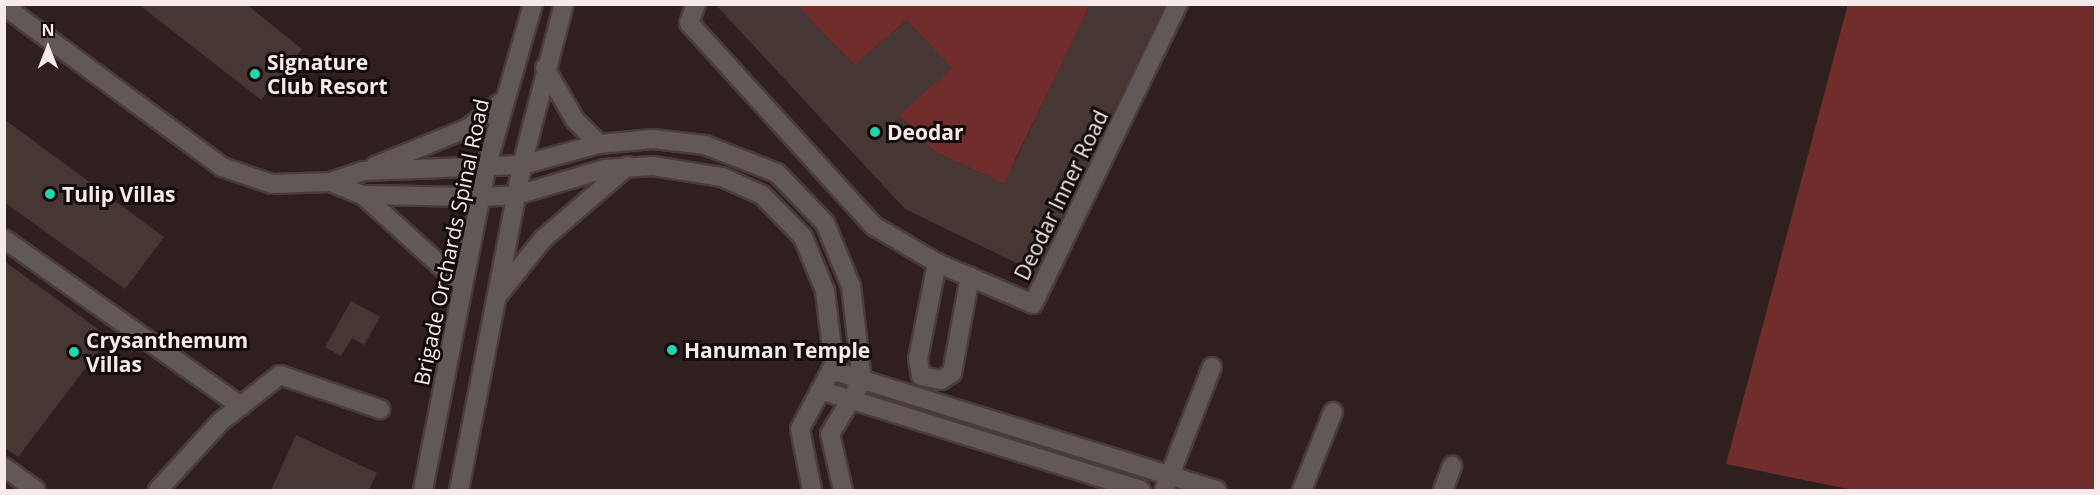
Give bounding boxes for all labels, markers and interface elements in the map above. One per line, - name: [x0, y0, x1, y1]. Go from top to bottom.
- north arrow: [18, 18, 78, 78]
- text: N: [41, 19, 55, 41]
- place label: Signature Club Resort: [267, 49, 388, 99]
- marker: Signature Club Resort: [248, 67, 262, 81]
- street label: Brigade Orchards Spinal Road: [408, 97, 494, 387]
- street label: Deodar Inner Road: [1009, 106, 1113, 284]
- place label: Deodar: [887, 119, 963, 145]
- marker: Deodar: [868, 125, 882, 139]
- place label: Tulip Villas: [62, 181, 176, 207]
- marker: Tulip Villas: [43, 187, 57, 201]
- place label: Crysanthemum Villas: [86, 327, 248, 377]
- place label: Hanuman Temple: [684, 337, 870, 363]
- marker: Hanuman Temple: [665, 343, 679, 357]
- marker: Crysanthemum Villas: [67, 345, 81, 359]

